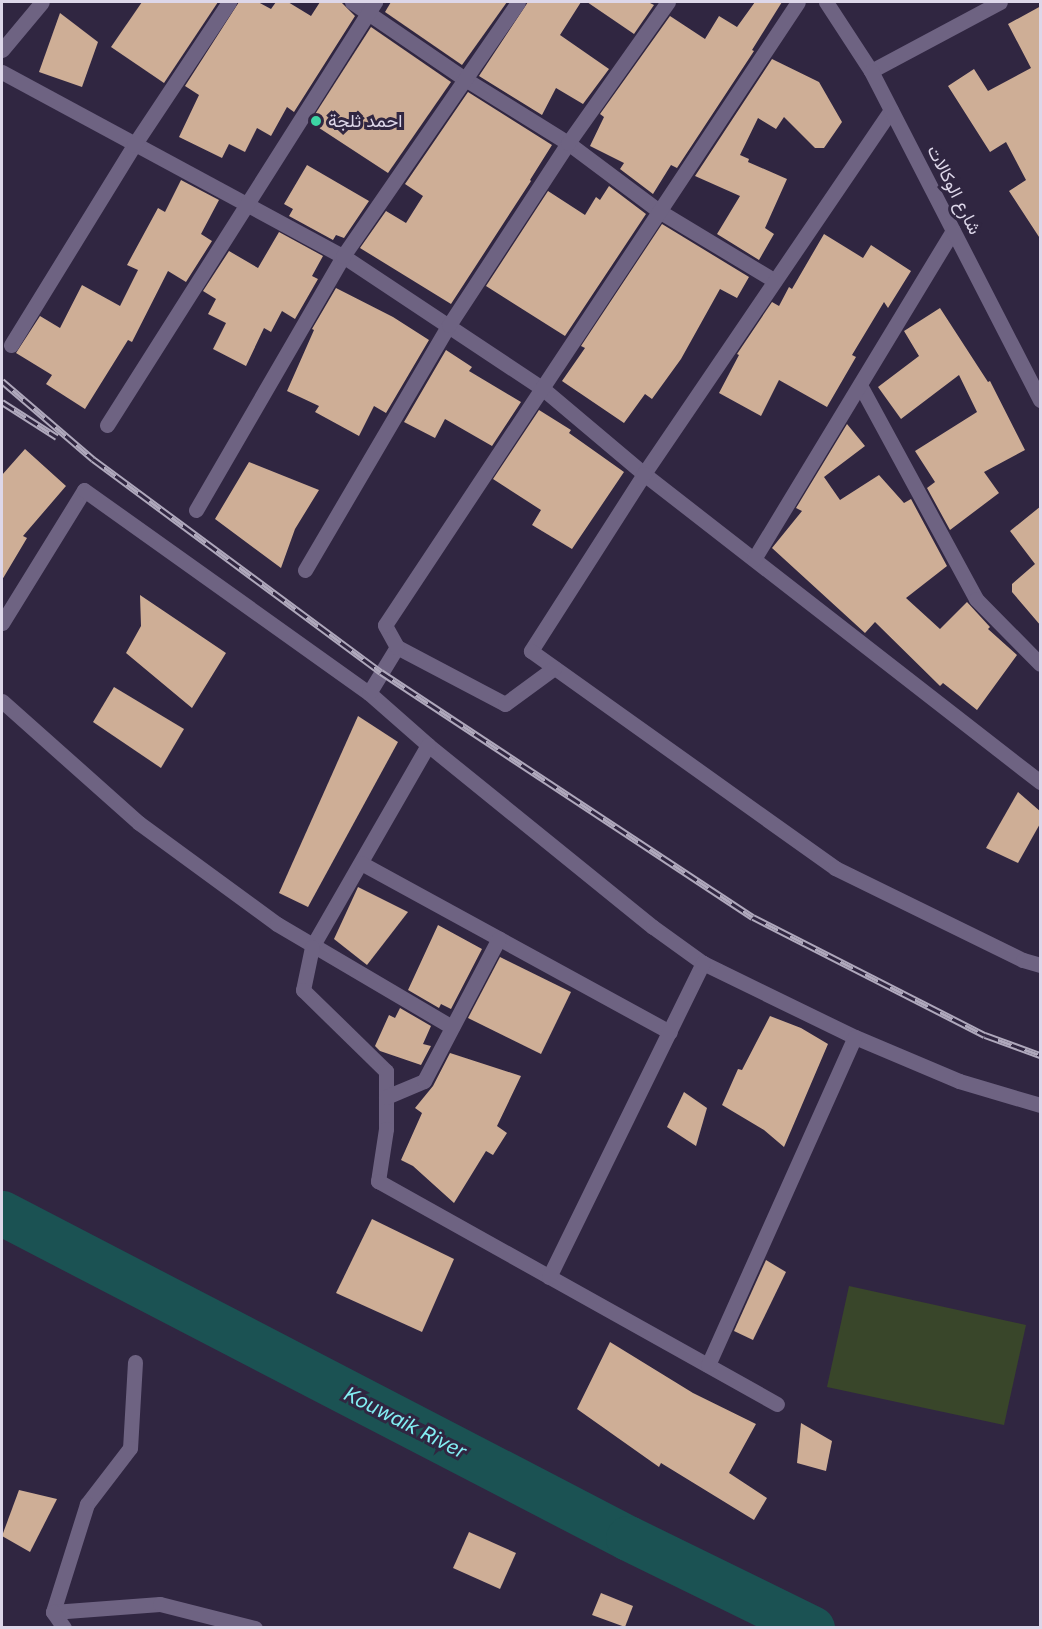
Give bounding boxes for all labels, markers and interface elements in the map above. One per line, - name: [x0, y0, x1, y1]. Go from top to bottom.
- place label: احمد ثلجة: [328, 110, 402, 132]
- marker: احمد ثلجة: [309, 114, 323, 128]
- street label: شارع الوكالات: [922, 142, 986, 238]
- water label: Kouwaik River: [340, 1382, 470, 1464]

